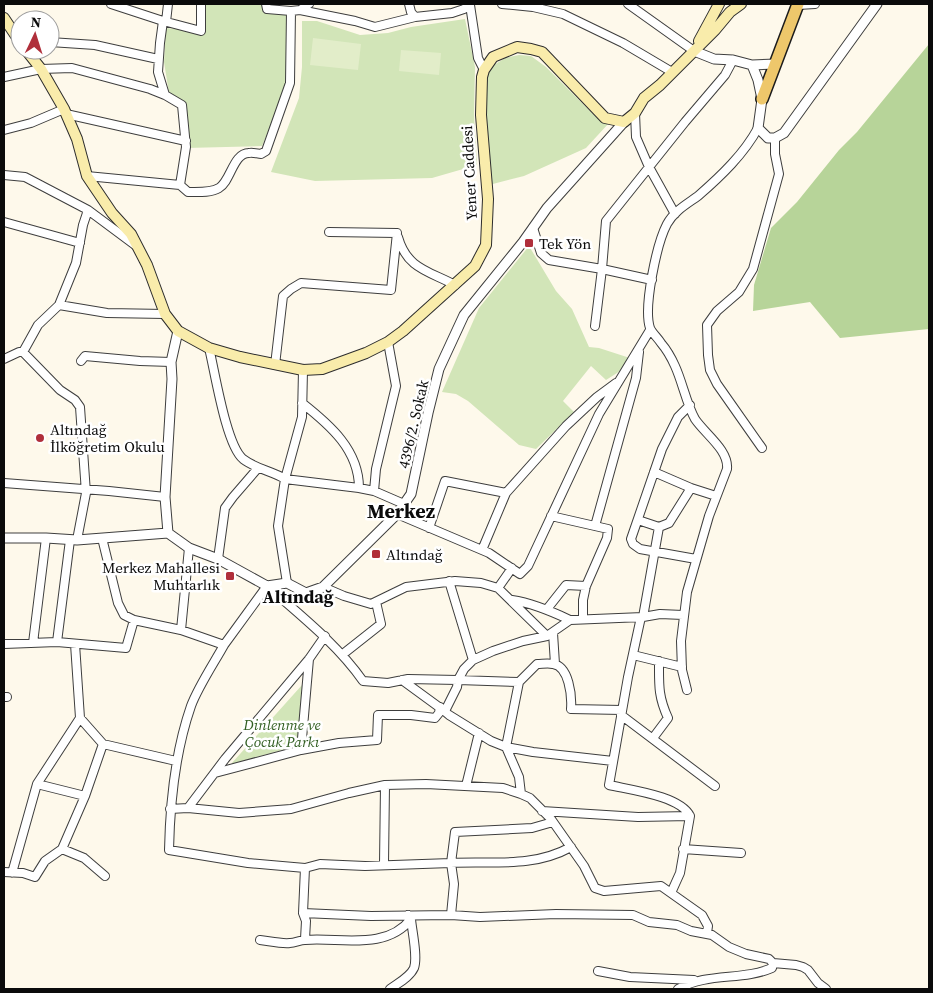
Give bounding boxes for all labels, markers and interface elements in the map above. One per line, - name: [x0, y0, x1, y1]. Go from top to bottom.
- north arrow: [10, 10, 60, 60]
- text: N: [30, 12, 42, 32]
- street label: Yener Caddesi: [456, 125, 482, 221]
- place label: Tek Yön: [539, 233, 591, 254]
- marker: Tek Yön: [523, 237, 535, 249]
- street label: 4396/2. Sokak: [393, 377, 434, 470]
- place label: Altındağ İlköğretim Okulu: [50, 419, 165, 457]
- marker: Altındağ İlköğretim Okulu: [34, 432, 46, 444]
- district label: Merkez: [367, 497, 435, 525]
- place label: Altındağ: [386, 544, 443, 565]
- marker: Altındağ: [370, 548, 382, 560]
- place label: Merkez Mahallesi Muhtarlık: [102, 557, 221, 595]
- marker: Merkez Mahallesi Muhtarlık: [224, 570, 236, 582]
- district label: Altındağ: [263, 584, 334, 609]
- park label: Dinlenme ve Çocuk Parkı: [242, 714, 321, 752]

